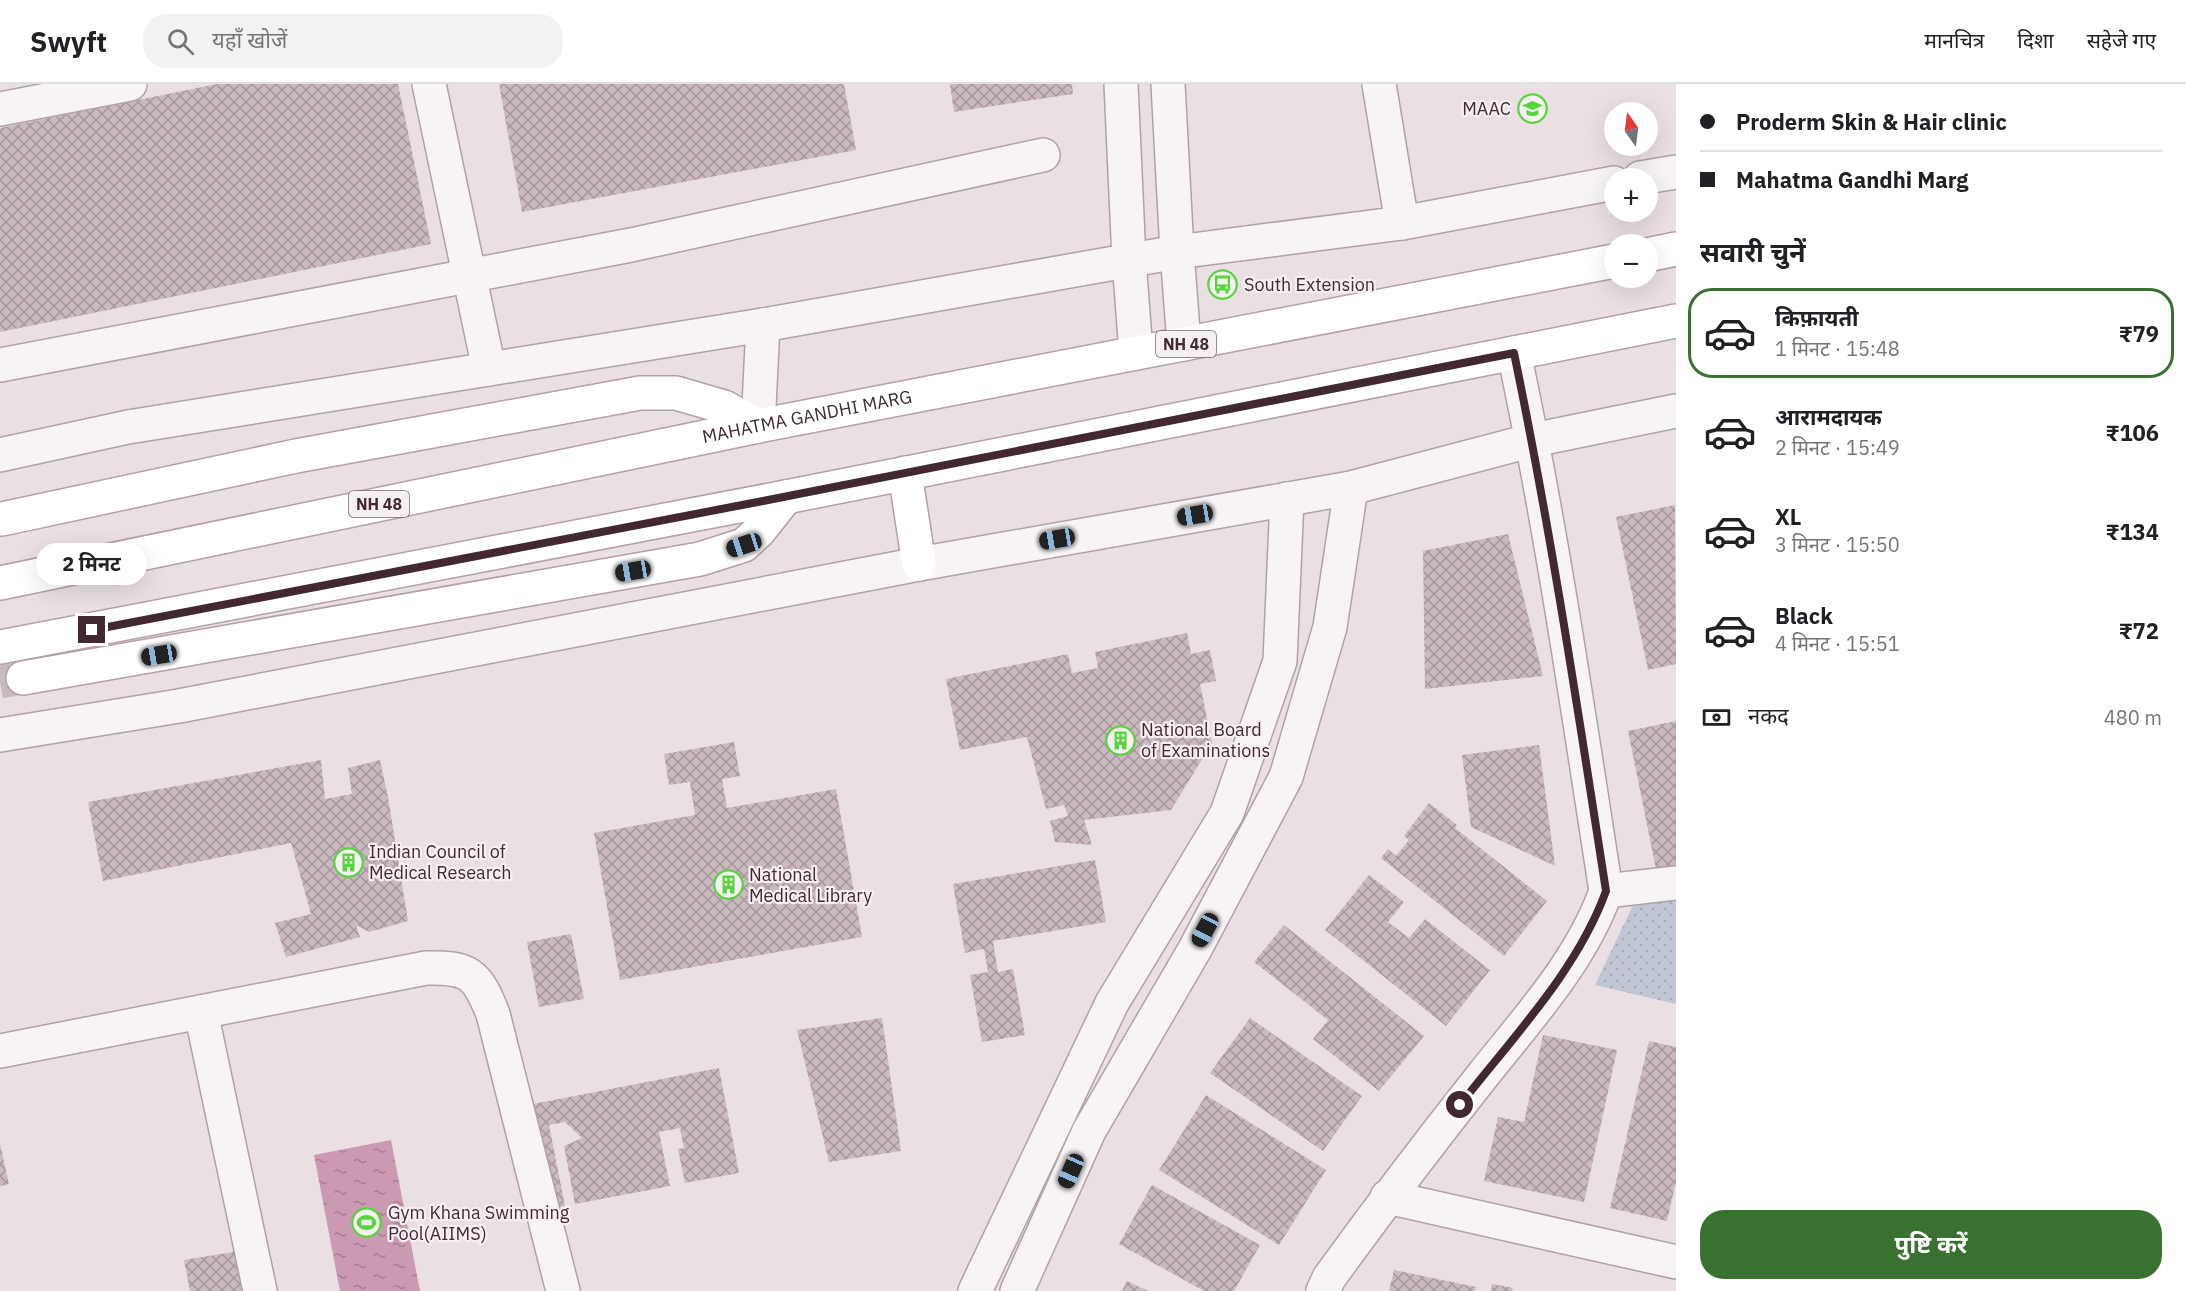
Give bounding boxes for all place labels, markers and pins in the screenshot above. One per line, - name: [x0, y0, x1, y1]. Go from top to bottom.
- school or university icon: MAAC: [1516, 93, 1548, 125]
- place label: MAAC: [1462, 97, 1511, 120]
- bus stop icon: South Extension: [1207, 269, 1239, 301]
- place label: South Extension: [1244, 273, 1375, 296]
- place label: National Board of Examinations: [1141, 718, 1270, 762]
- building icon: National Board of Examinations: [1104, 724, 1136, 756]
- place label: Indian Council of Medical Research: [369, 840, 511, 884]
- building icon: Indian Council of Medical Research: [332, 846, 364, 878]
- place label: National Medical Library: [749, 863, 872, 907]
- building icon: National Medical Library: [712, 869, 744, 901]
- place label: Gym Khana Swimming Pool(AIIMS): [388, 1201, 570, 1245]
- sports icon: Gym Khana Swimming Pool(AIIMS): [351, 1207, 383, 1239]

